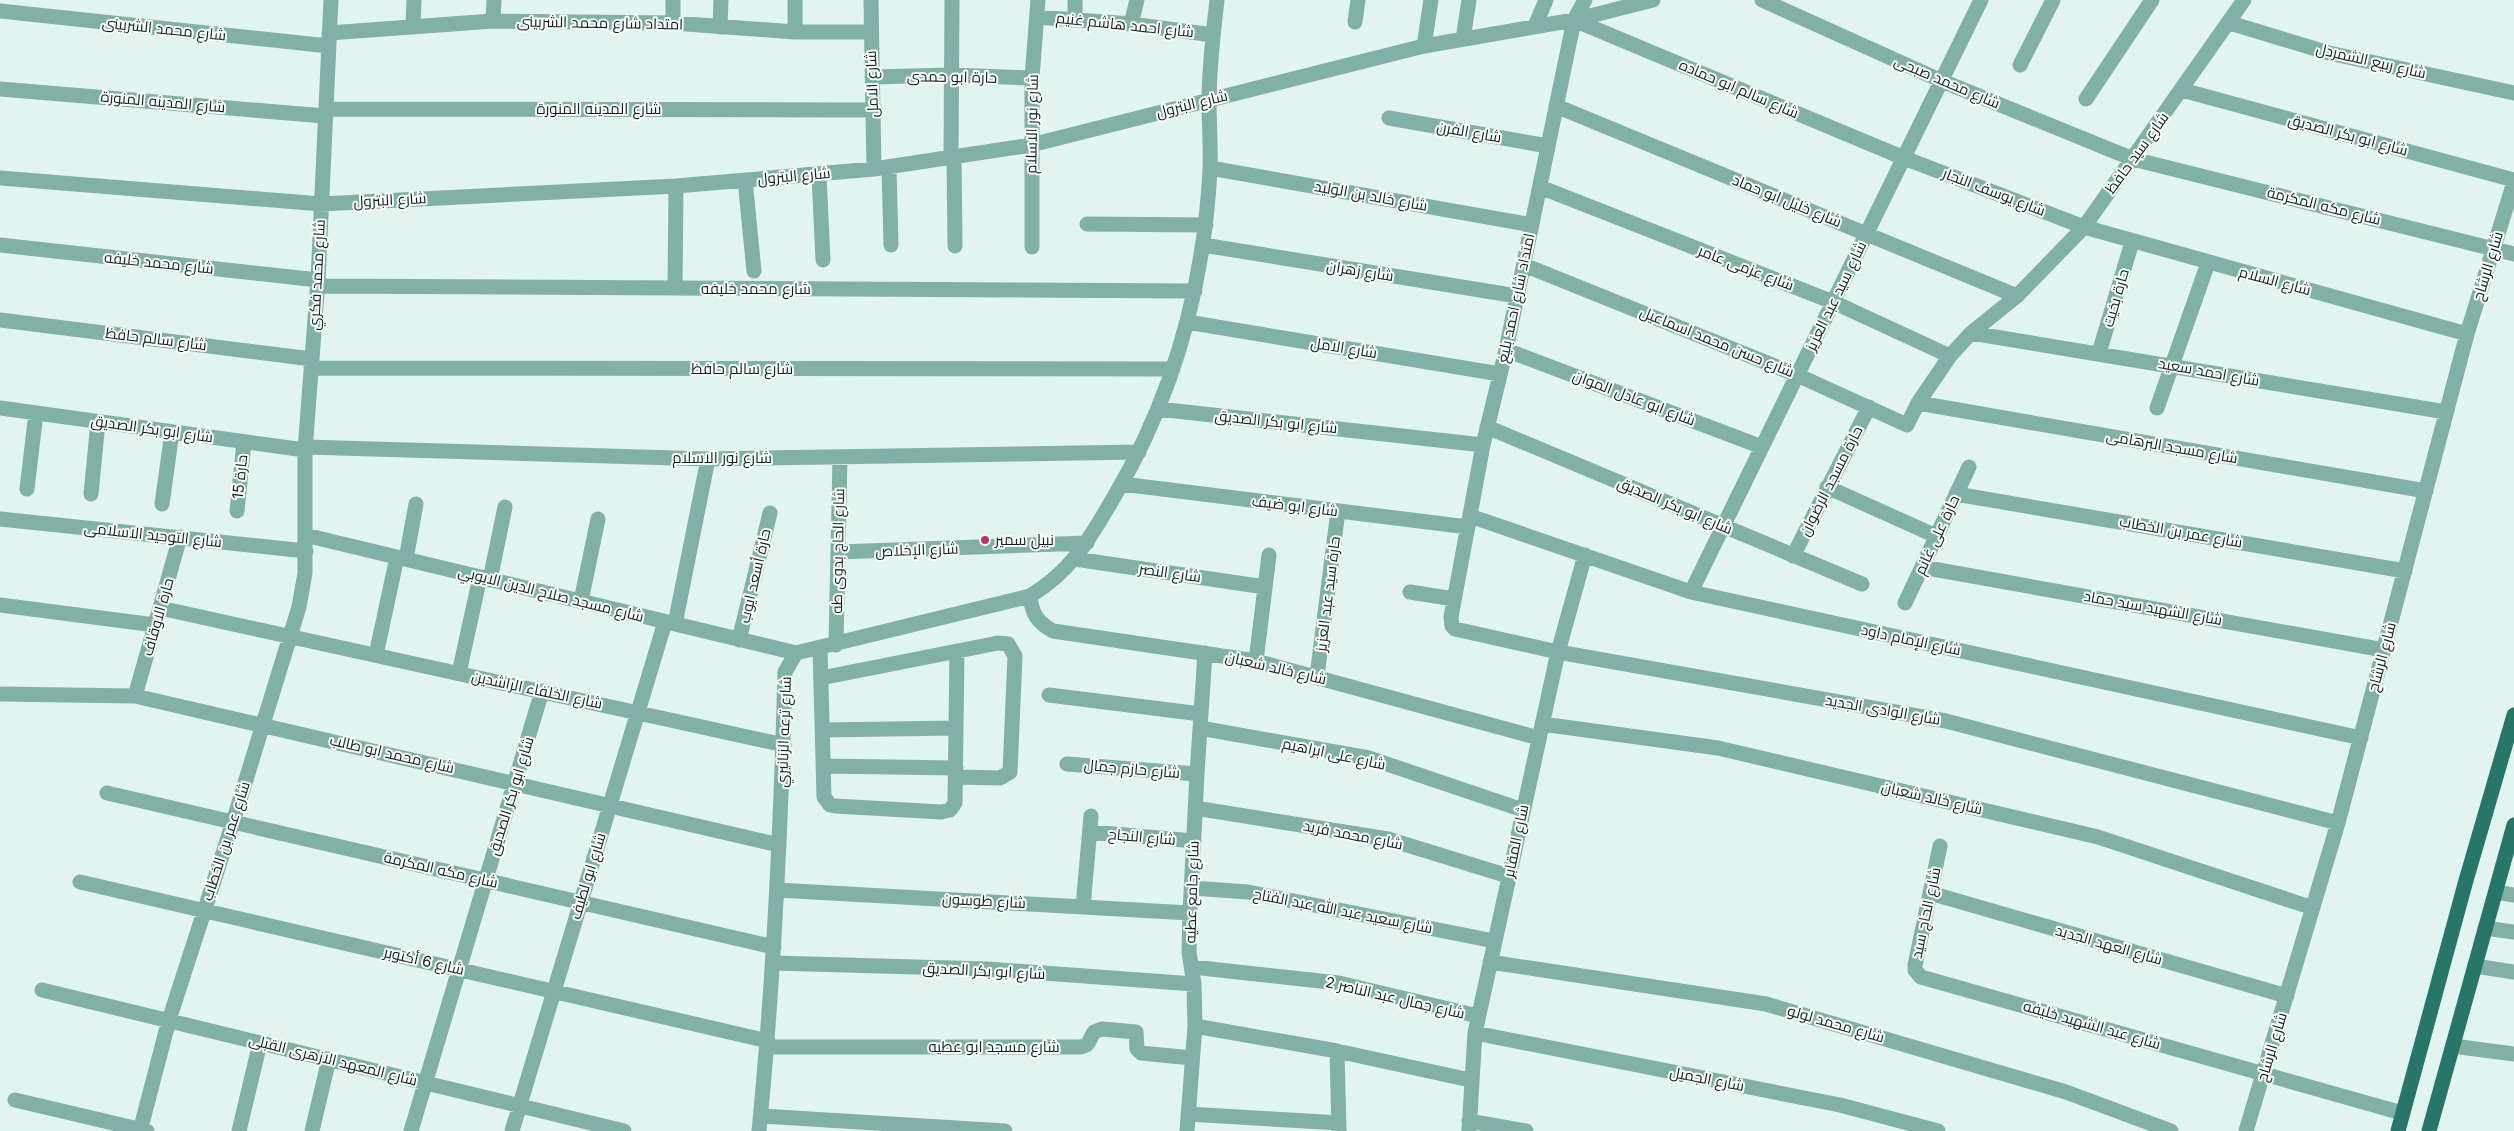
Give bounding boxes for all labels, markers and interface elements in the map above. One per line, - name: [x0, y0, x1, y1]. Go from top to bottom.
- street label: شارع احمد هاشم غنيم: [1055, 8, 1195, 43]
- street label: امتداد شارع محمد الشربينى: [517, 12, 683, 35]
- street label: شارع محمد الشربينى: [101, 13, 227, 46]
- street label: شارع ربيع الشمردل: [2314, 39, 2428, 84]
- street label: شارع الامل: [861, 50, 884, 118]
- street label: شارع محمد صبحى: [1891, 51, 2003, 114]
- street label: شارع سالم ابو حماده: [1676, 55, 1802, 124]
- street label: حارة ابو حمدى: [907, 66, 997, 88]
- street label: شارع نور الاسلام: [1021, 74, 1044, 174]
- street label: شارع البترول: [1154, 85, 1230, 123]
- street label: شارع المدينه المنورة: [100, 87, 226, 118]
- street label: شارع المدينه المنورة: [537, 99, 661, 120]
- street label: شارع سيد حافظ: [2101, 108, 2174, 198]
- street label: شارع ابو بكر الصديق: [2286, 109, 2410, 162]
- street label: شارع الفرن: [1435, 116, 1503, 149]
- street label: شارع البترول: [757, 163, 831, 190]
- street label: شارع يوسف النجار: [1939, 163, 2048, 222]
- street label: شارع خليل ابو حماد: [1729, 170, 1845, 233]
- street label: شارع خالد بن الوليد: [1313, 176, 1429, 217]
- street label: شارع مكه المكرمة: [2265, 182, 2383, 231]
- street label: شارع البترول: [353, 188, 427, 213]
- street label: شارع محمد فكري: [304, 219, 332, 331]
- street label: شارع الرشاح: [2468, 229, 2509, 303]
- street label: امتداد شارع احمد بليغ: [1492, 231, 1540, 365]
- street label: شارع سيد عبد العزيز: [1800, 238, 1872, 356]
- street label: شارع عزمى عامر: [1694, 240, 1797, 296]
- street label: شارع محمد خليفه: [103, 247, 215, 280]
- street label: شارع زهران: [1325, 256, 1395, 287]
- street label: شارع السلام: [2237, 262, 2313, 301]
- street label: حارة بخيت: [2098, 267, 2133, 329]
- street label: شارع محمد خليفه: [701, 279, 811, 300]
- street label: شارع حسن محمد اسماعيل: [1637, 302, 1797, 383]
- street label: شارع سالم حافظ: [104, 323, 208, 356]
- street label: شارع الامل: [1309, 333, 1379, 364]
- street label: شارع احمد سعيد: [2157, 353, 2261, 392]
- street label: شارع سالم حافظ: [691, 359, 793, 380]
- street label: شارع ابو عادل الموان: [1569, 365, 1698, 432]
- street label: شارع ابو بكر الصديق: [1214, 406, 1338, 439]
- street label: شارع ابو بكر الصديق: [89, 411, 214, 448]
- street label: حارة مسجد الرضوان: [1795, 422, 1867, 540]
- street label: شارع مسجد البرهامى: [2104, 426, 2239, 469]
- street label: شارع نور الاسلام: [672, 448, 772, 469]
- street label: حارة 15: [228, 454, 251, 500]
- street label: شارع ابو بكر الصديق: [1614, 473, 1736, 540]
- street label: شارع الحاج بدوى طه: [827, 488, 850, 614]
- street label: شارع ابو ضيف: [1251, 491, 1339, 522]
- street label: حارة على غانم: [1910, 492, 1964, 578]
- street label: شارع عمر بن الخطاب: [2118, 511, 2244, 554]
- street label: شارع التوحيد الاسلامى: [83, 518, 223, 553]
- street label: حارة أسعد ايوب: [734, 527, 775, 625]
- place label: نبيل سمير: [994, 530, 1054, 550]
- marker: نبيل سمير: [979, 534, 991, 546]
- street label: حارة سيد عبد العزيز: [1311, 535, 1344, 654]
- street label: شارع الإخلاص: [875, 539, 959, 562]
- street label: شارع النصر: [1136, 559, 1202, 588]
- street label: شارع مسجد صلاح الدين الايوبي: [455, 561, 646, 629]
- street label: حارة الاوقاف: [137, 576, 178, 658]
- street label: شارع الشهيد سيد حماد: [2082, 586, 2224, 631]
- street label: شارع الإمام داود: [1859, 620, 1963, 661]
- street label: شارع الرشاح: [2363, 620, 2402, 694]
- street label: شارع خالد شعبان: [1223, 647, 1329, 690]
- street label: شارع الخلفاء الراشدين: [470, 666, 604, 715]
- street label: شارع ترعه الزنانيري: [772, 676, 798, 788]
- street label: شارع الوادى الجديد: [1824, 690, 1942, 731]
- street label: شارع محمد ابو طالب: [328, 730, 456, 779]
- street label: شارع على ابراهيم: [1280, 733, 1387, 776]
- street label: شارع ابو بكر الصديق: [483, 734, 540, 858]
- street label: شارع حازم جمال: [1083, 755, 1181, 784]
- street label: شارع خالد شعبان: [1879, 777, 1985, 820]
- street label: شارع عمر بن الخطاب: [197, 779, 256, 904]
- street label: شارع المقابر: [1498, 803, 1534, 880]
- street label: شارع محمد فريد: [1301, 816, 1405, 855]
- street label: شارع النجاح: [1107, 824, 1177, 851]
- street label: شارع ابو لطيف: [565, 830, 612, 922]
- street label: شارع جامع عطيه: [1180, 840, 1205, 944]
- street label: شارع مكه المكرمة: [382, 847, 500, 894]
- street label: شارع الحاج سيد: [1907, 866, 1946, 961]
- street label: شارع سعيد عبد الله عبد الفتاح: [1251, 884, 1434, 939]
- street label: شارع طوسون: [941, 889, 1027, 914]
- street label: شارع العهد الجديد: [2053, 920, 2165, 971]
- street label: شارع 6 أكتوبر: [381, 942, 466, 981]
- street label: شارع ابو بكر الصديق: [922, 958, 1046, 985]
- street label: شارع جمال عبد الناصر 2: [1323, 972, 1467, 1025]
- street label: شارع عبد الشهيد خليفه: [2021, 996, 2163, 1055]
- street label: شارع محمد لولو: [1785, 1001, 1887, 1048]
- street label: شارع الرشاح: [2252, 1010, 2293, 1084]
- street label: شارع المعهد الازهرى القبلى: [246, 1029, 419, 1092]
- street label: شارع مسجد ابو عطيه: [928, 1037, 1060, 1058]
- street label: شارع الجميل: [1668, 1062, 1746, 1097]

